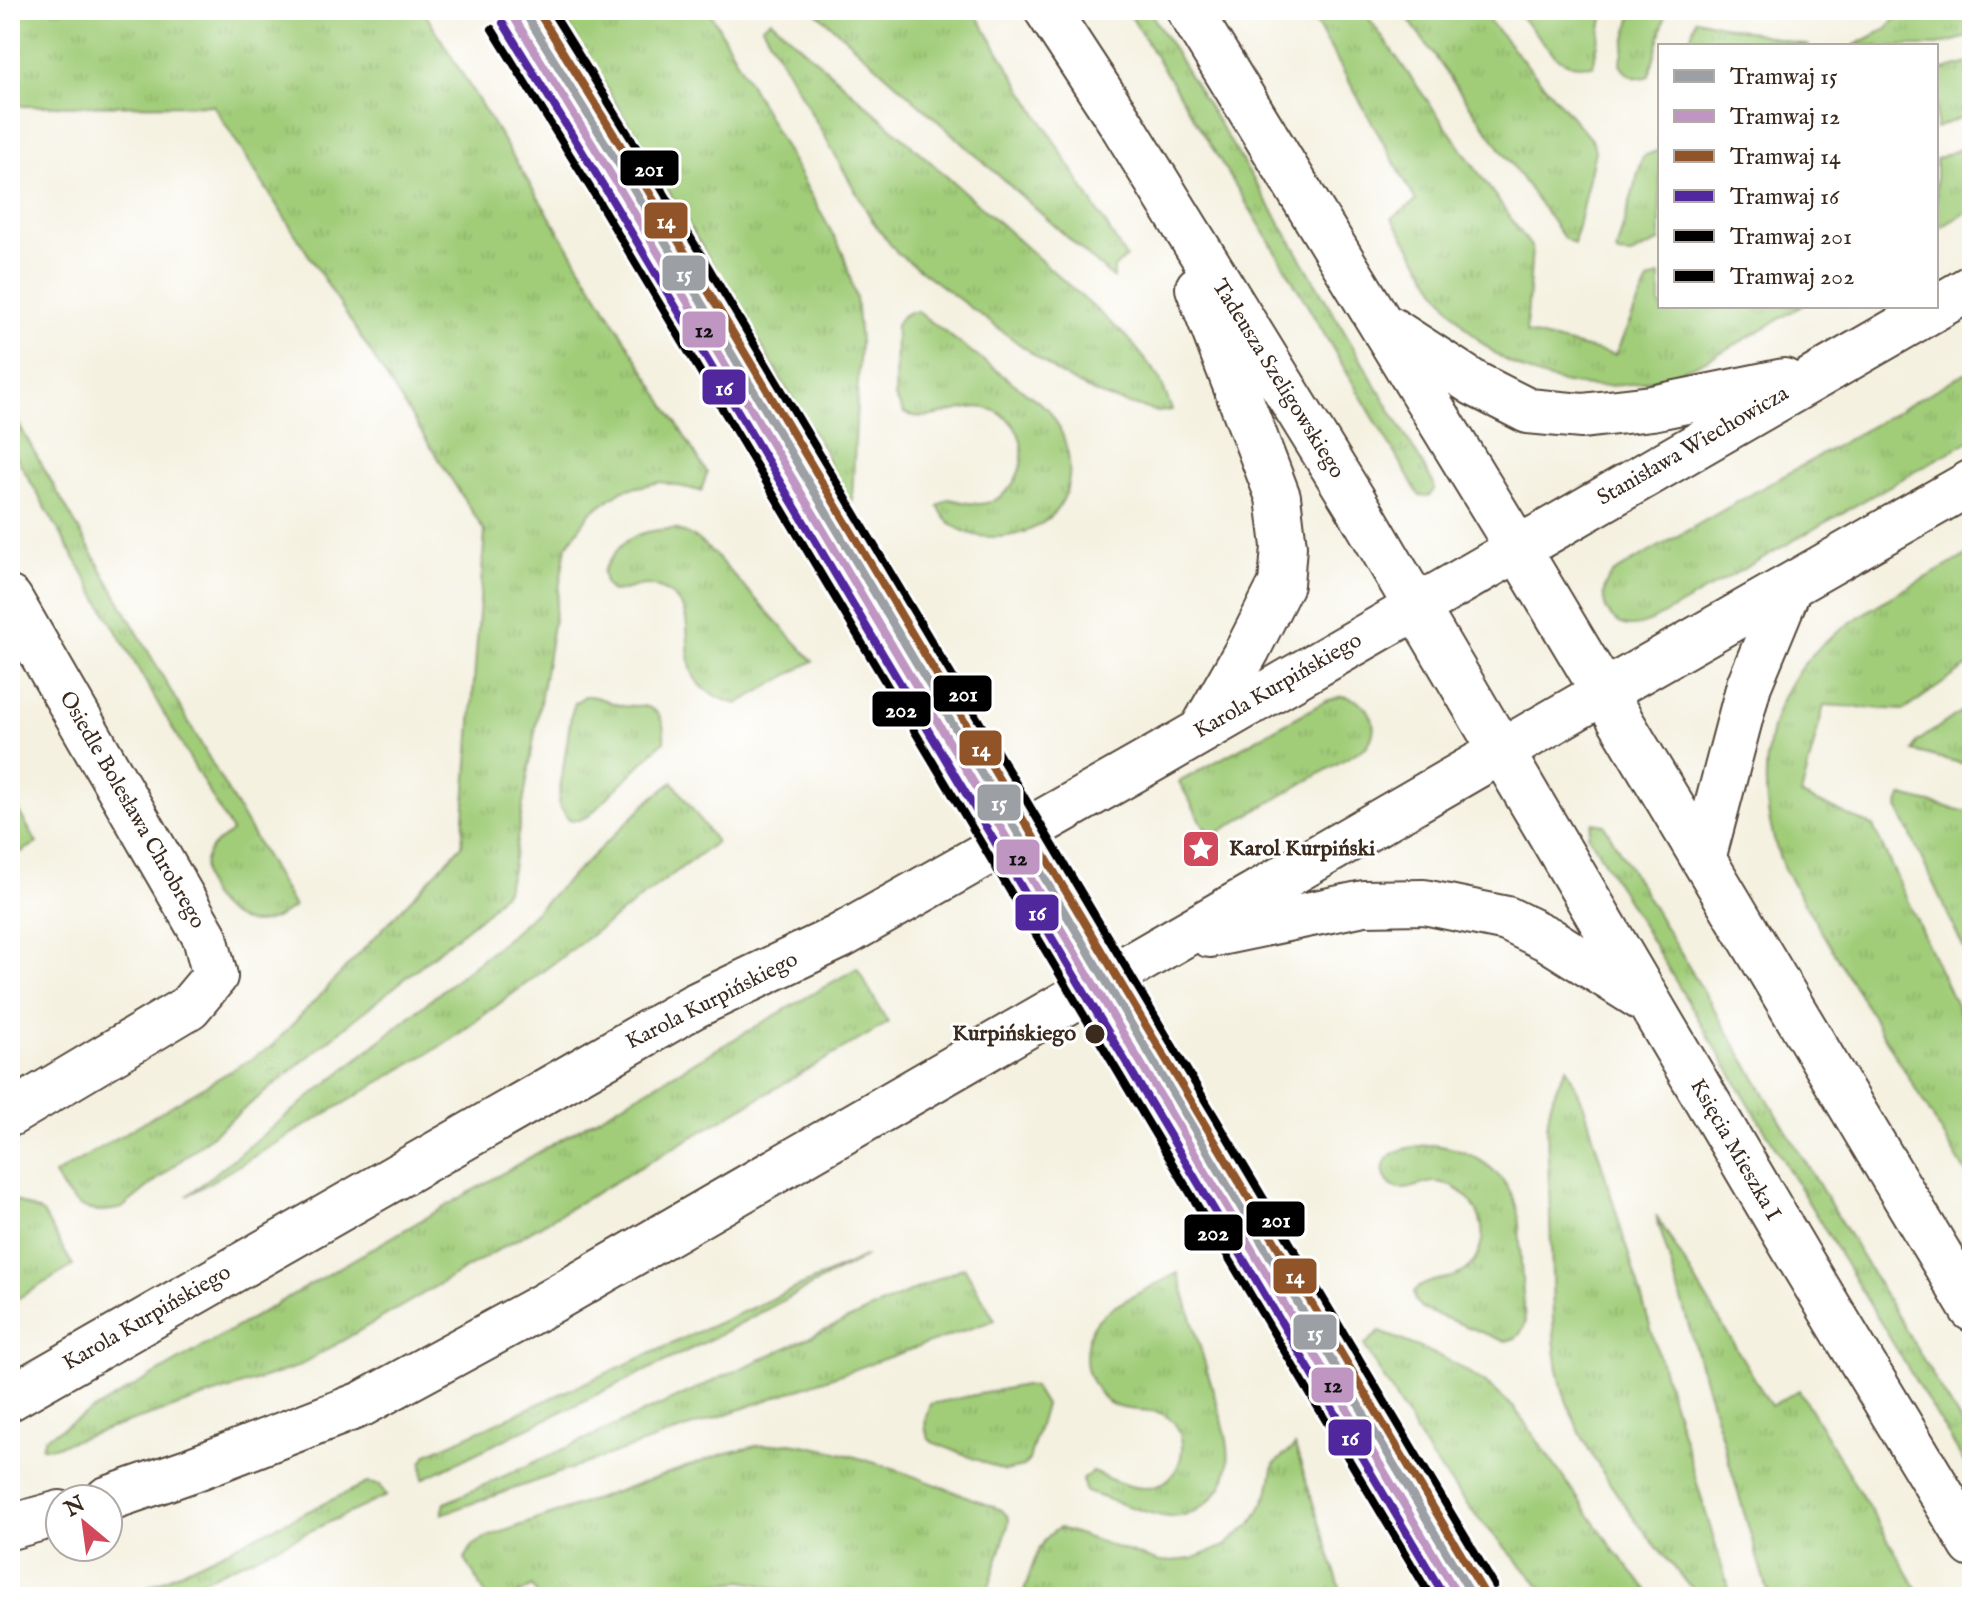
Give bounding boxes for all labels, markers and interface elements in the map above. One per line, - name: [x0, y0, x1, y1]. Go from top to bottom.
- legend: [1658, 44, 1938, 308]
- text: Tramwaj 15: [1730, 62, 1838, 93]
- text: Tramwaj 12: [1730, 102, 1840, 133]
- text: Tramwaj 14: [1730, 142, 1841, 173]
- line badge: 201: [619, 149, 680, 187]
- text: 201: [634, 156, 664, 184]
- text: Tramwaj 16: [1730, 182, 1840, 213]
- line badge: 14: [643, 201, 689, 240]
- text: 14: [657, 208, 677, 236]
- text: Tramwaj 201: [1730, 222, 1852, 253]
- line badge: 15: [661, 254, 707, 292]
- text: 15: [676, 261, 692, 289]
- text: Tramwaj 202: [1730, 262, 1854, 293]
- street label: Tadeusza Szeligowskiego: [1205, 274, 1351, 484]
- line badge: 12: [681, 310, 727, 349]
- text: 12: [695, 317, 713, 345]
- line badge: 16: [701, 368, 747, 406]
- text: 16: [715, 375, 734, 403]
- street label: Stanisława Wiechowicza: [1592, 379, 1794, 512]
- street label: Karola Kurpińskiego: [1189, 626, 1367, 745]
- line badge: 201: [932, 674, 993, 713]
- text: 201: [948, 681, 978, 709]
- street label: Osiedle Bolesława Chrobrego: [53, 686, 212, 934]
- line badge: 202: [871, 690, 932, 728]
- text: 202: [885, 697, 917, 725]
- line badge: 14: [958, 729, 1003, 767]
- text: 14: [972, 736, 992, 764]
- line badge: 15: [976, 783, 1022, 822]
- text: 15: [991, 790, 1007, 818]
- place icon: Karol Kurpiński: [1180, 828, 1222, 870]
- place label: Karol Kurpiński: [1229, 835, 1375, 863]
- line badge: 12: [995, 838, 1041, 876]
- text: 12: [1009, 845, 1027, 873]
- line badge: 16: [1014, 893, 1060, 932]
- text: 16: [1028, 900, 1047, 928]
- street label: Karola Kurpińskiego: [621, 945, 803, 1056]
- place label: Kurpińskiego: [952, 1020, 1076, 1048]
- marker: Kurpińskiego: [1083, 1022, 1107, 1046]
- street label: Księcia Mieszka I: [1683, 1074, 1787, 1226]
- line badge: 201: [1245, 1200, 1306, 1238]
- text: 201: [1261, 1207, 1291, 1235]
- line badge: 202: [1183, 1213, 1244, 1252]
- text: 202: [1197, 1220, 1229, 1248]
- line badge: 14: [1272, 1257, 1318, 1295]
- street label: Karola Kurpińskiego: [58, 1258, 236, 1377]
- text: 14: [1286, 1263, 1306, 1291]
- line badge: 15: [1292, 1313, 1338, 1351]
- text: 15: [1307, 1320, 1323, 1348]
- line badge: 12: [1310, 1366, 1355, 1404]
- text: 12: [1324, 1372, 1342, 1400]
- line badge: 16: [1327, 1418, 1373, 1457]
- text: 16: [1341, 1425, 1360, 1453]
- north arrow: [44, 1483, 124, 1563]
- text: N: [59, 1490, 90, 1525]

